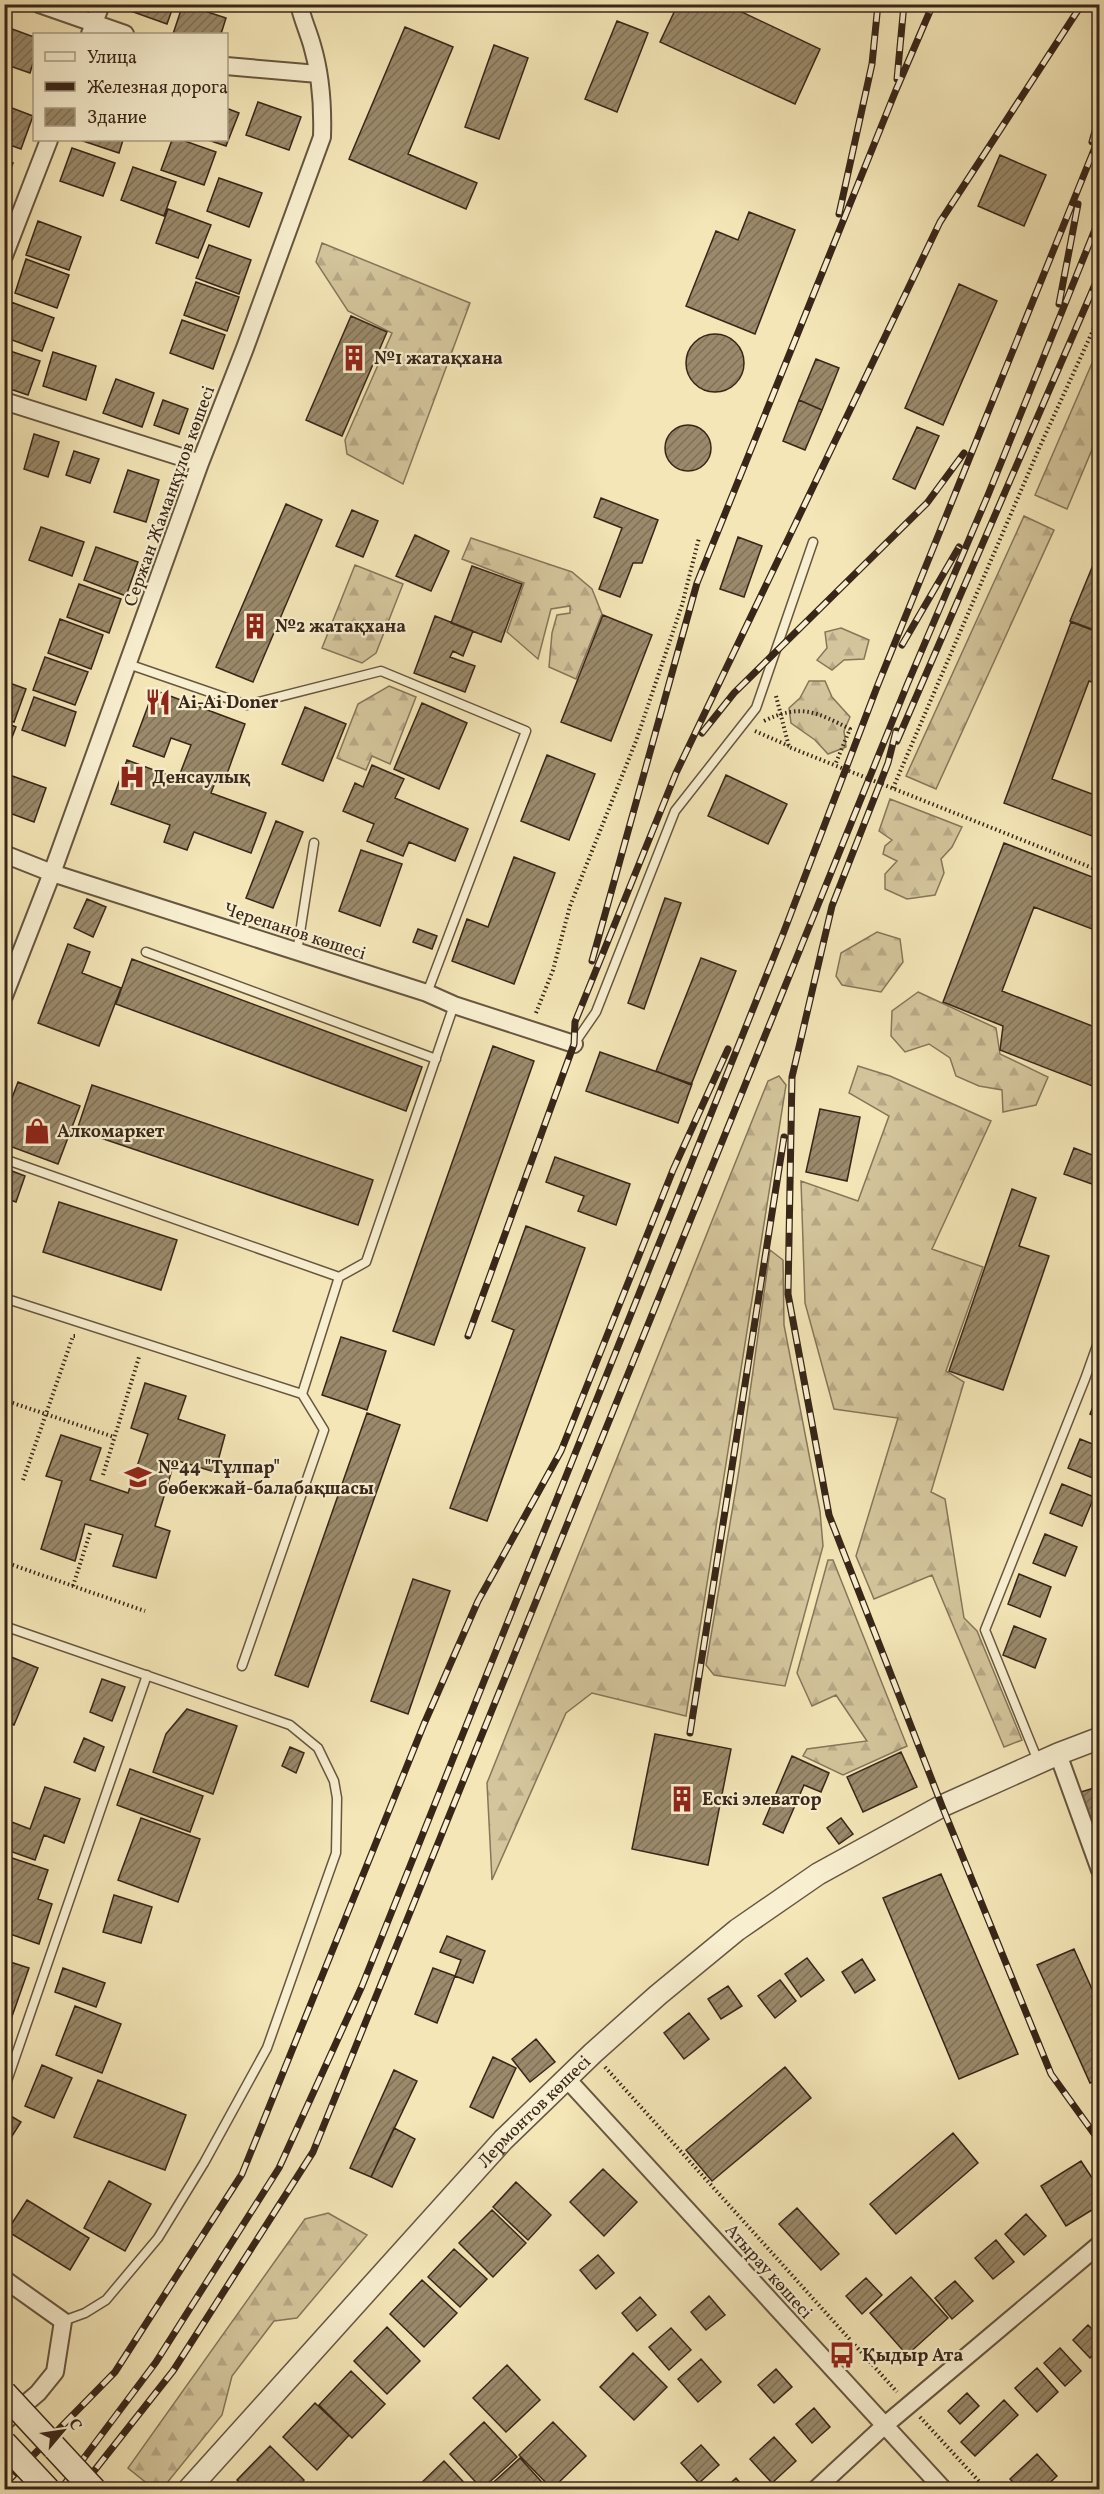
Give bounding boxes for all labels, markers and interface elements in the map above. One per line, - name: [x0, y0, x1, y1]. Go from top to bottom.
- legend: [33, 33, 228, 141]
- text: Улица: [87, 46, 137, 71]
- text: Железная дорога: [87, 76, 228, 101]
- text: Здание: [87, 106, 147, 131]
- building icon: №1 жатақхана: [339, 343, 369, 373]
- place label: №1 жатақхана: [374, 347, 503, 372]
- street label: Сержан Жаманқұлов көшесі: [119, 383, 222, 610]
- building icon: №2 жатақхана: [240, 611, 270, 641]
- place label: №2 жатақхана: [275, 615, 406, 640]
- restaurant icon: Ai-Ai Doner: [143, 687, 173, 717]
- place label: Ai-Ai Doner: [178, 691, 279, 716]
- hospital icon: Денсаулық: [117, 762, 147, 792]
- place label: Денсаулық: [152, 766, 251, 791]
- street label: Черепанов көшесі: [220, 898, 369, 967]
- shop icon: Алкомаркет: [22, 1116, 52, 1146]
- place label: Алкомаркет: [57, 1120, 165, 1145]
- place label: №44 "Тұлпар" бөбекжай-балабақшасы: [158, 1456, 374, 1502]
- school or university icon: №44 "Тұлпар" бөбекжай-балабақшасы: [123, 1462, 153, 1492]
- building icon: Ескі элеватор: [667, 1784, 697, 1814]
- place label: Ескі элеватор: [702, 1788, 822, 1813]
- street label: Лермонтов көшесі: [473, 2050, 597, 2174]
- street label: Атырау көшесі: [718, 2219, 817, 2325]
- bus stop icon: Қыдыр Ата: [827, 2340, 857, 2370]
- place label: Қыдыр Ата: [862, 2344, 963, 2369]
- north arrow: [33, 2401, 93, 2461]
- text: С: [62, 2415, 86, 2435]

